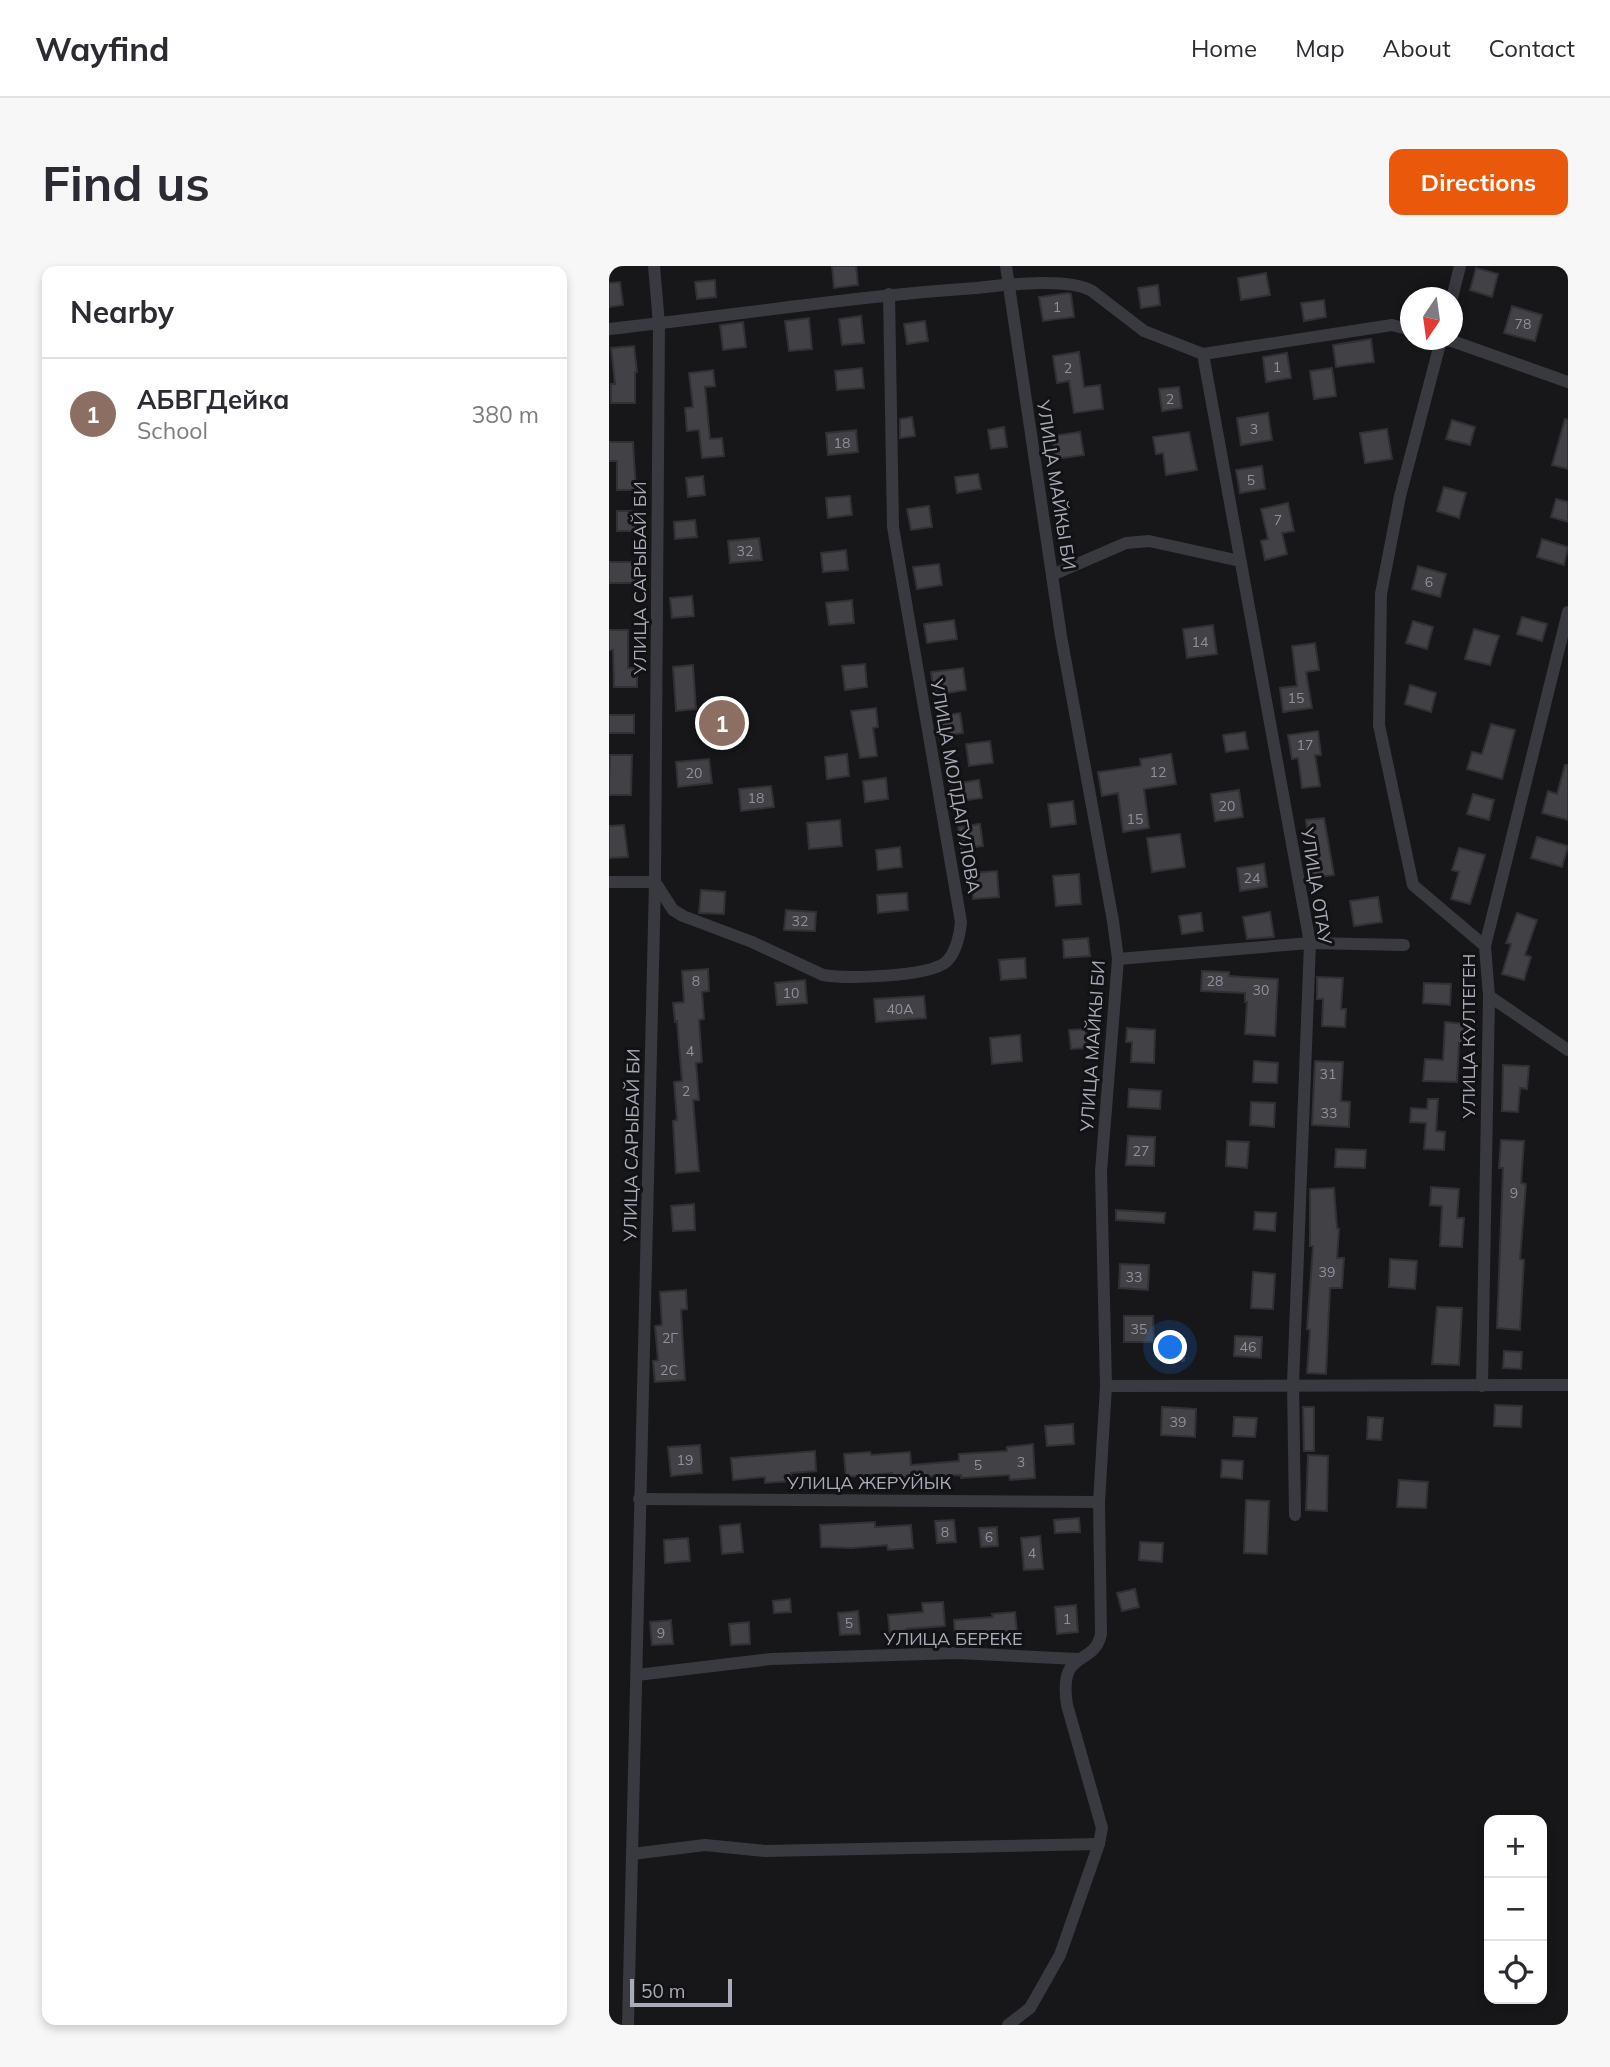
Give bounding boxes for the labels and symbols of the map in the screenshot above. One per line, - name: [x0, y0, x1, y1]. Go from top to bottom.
- north arrow: [1400, 287, 1463, 350]
- house number: 1: [1053, 298, 1061, 316]
- house number: 78: [1515, 315, 1531, 333]
- house number: 1: [1273, 358, 1281, 376]
- house number: 2: [1064, 359, 1072, 377]
- house number: 2: [1166, 390, 1174, 408]
- street label: УЛИЦА МАЙКЫ БИ: [1032, 397, 1081, 571]
- house number: 3: [1250, 420, 1258, 438]
- house number: 18: [834, 434, 850, 452]
- house number: 5: [1247, 471, 1255, 489]
- street label: УЛИЦА САРЫБАЙ БИ: [628, 481, 651, 676]
- house number: 7: [1274, 511, 1282, 529]
- house number: 32: [737, 542, 753, 560]
- house number: 6: [1425, 573, 1433, 591]
- house number: 14: [1192, 633, 1209, 651]
- street label: УЛИЦА МОЛДАГУЛОВА: [925, 676, 986, 895]
- house number: 15: [1288, 689, 1304, 707]
- pin: 1: [699, 697, 745, 749]
- house number: 17: [1297, 736, 1313, 754]
- house number: 12: [1150, 763, 1166, 781]
- house number: 20: [686, 764, 702, 782]
- house number: 18: [748, 789, 764, 807]
- house number: 20: [1219, 797, 1235, 815]
- house number: 15: [1127, 810, 1143, 828]
- street label: УЛИЦА ОТАУ: [1296, 825, 1337, 946]
- house number: 24: [1244, 869, 1261, 887]
- house number: 32: [792, 912, 808, 930]
- street label: УЛИЦА КУЛТЕГЕН: [1457, 954, 1480, 1119]
- street label: УЛИЦА МАЙКЫ БИ: [1075, 960, 1110, 1133]
- house number: 8: [692, 972, 700, 990]
- house number: 28: [1207, 972, 1223, 990]
- house number: 30: [1253, 981, 1269, 999]
- house number: 10: [783, 984, 799, 1002]
- house number: 40А: [886, 1000, 914, 1018]
- house number: 4: [686, 1042, 695, 1060]
- street label: УЛИЦА САРЫБАЙ БИ: [618, 1048, 645, 1243]
- house number: 31: [1320, 1065, 1336, 1083]
- house number: 2: [682, 1082, 690, 1100]
- house number: 33: [1321, 1104, 1337, 1122]
- house number: 27: [1133, 1142, 1149, 1160]
- house number: 9: [1510, 1184, 1518, 1202]
- house number: 39: [1319, 1263, 1335, 1281]
- house number: 33: [1126, 1268, 1142, 1286]
- house number: 35: [1131, 1320, 1147, 1338]
- house number: 2Г: [662, 1329, 678, 1347]
- your location: [1153, 1330, 1187, 1364]
- house number: 46: [1240, 1338, 1256, 1356]
- house number: 2С: [660, 1361, 678, 1379]
- house number: 39: [1170, 1413, 1186, 1431]
- house number: 19: [677, 1451, 693, 1469]
- house number: 3: [1017, 1453, 1025, 1471]
- house number: 5: [974, 1456, 982, 1474]
- street label: УЛИЦА ЖЕРУЙЫК: [786, 1471, 951, 1494]
- house number: 8: [941, 1523, 949, 1541]
- house number: 6: [985, 1528, 993, 1546]
- house number: 4: [1028, 1544, 1037, 1562]
- house number: 1: [1063, 1610, 1071, 1628]
- house number: 5: [845, 1614, 853, 1632]
- house number: 9: [657, 1624, 665, 1642]
- street label: УЛИЦА БЕРЕКЕ: [883, 1627, 1022, 1650]
- scale bar: [630, 1976, 731, 2008]

